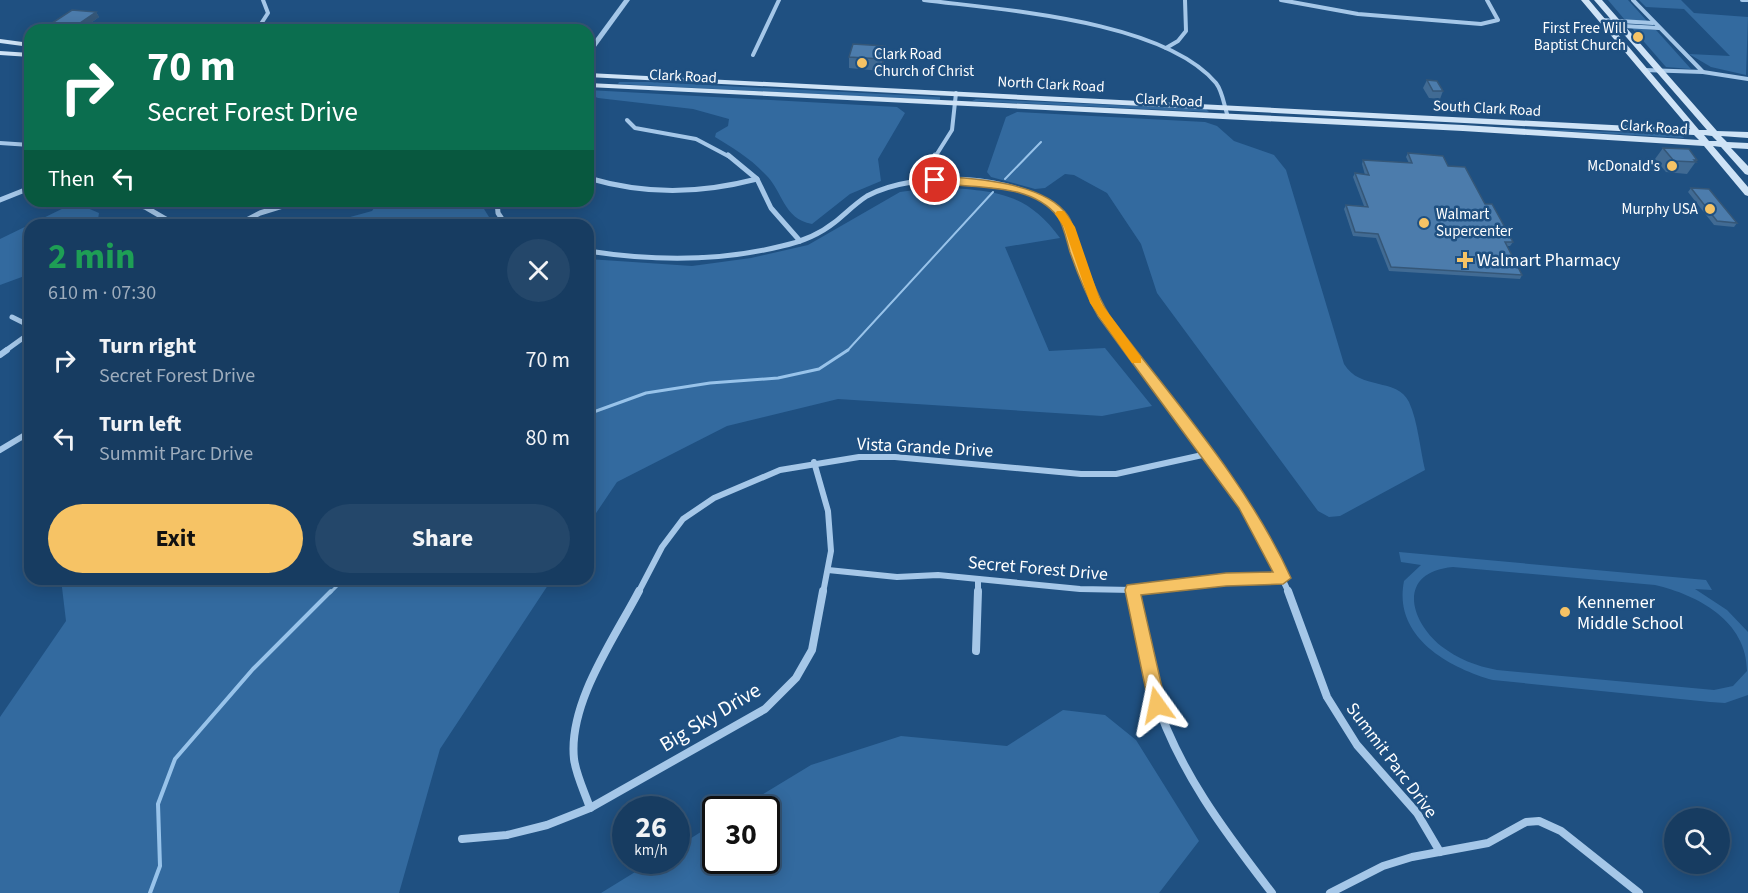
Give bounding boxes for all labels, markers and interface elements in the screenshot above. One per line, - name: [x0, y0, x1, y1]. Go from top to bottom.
- place label: First Free Will Baptist Church: [1534, 18, 1626, 56]
- marker: First Free Will Baptist Church: [1631, 30, 1645, 44]
- text: 70 m: [147, 37, 236, 97]
- place label: Clark Road Church of Christ: [874, 44, 974, 82]
- icon: right: [48, 48, 126, 126]
- marker: Clark Road Church of Christ: [855, 56, 869, 70]
- street label: Clark Road: [649, 64, 717, 89]
- street label: North Clark Road: [997, 71, 1105, 98]
- street label: Clark Road: [1135, 88, 1203, 113]
- text: Secret Forest Drive: [147, 93, 358, 132]
- street label: South Clark Road: [1432, 95, 1542, 122]
- street label: Clark Road: [1619, 115, 1689, 140]
- pin: [909, 154, 960, 205]
- place label: McDonald's: [1587, 156, 1660, 177]
- marker: McDonald's: [1665, 159, 1679, 173]
- icon: left: [107, 162, 140, 195]
- text: Then: [48, 163, 95, 195]
- icon: arrive: [918, 163, 951, 196]
- place label: Murphy USA: [1622, 199, 1699, 220]
- marker: Murphy USA: [1703, 202, 1717, 216]
- place label: Walmart Supercenter: [1436, 204, 1513, 242]
- marker: Walmart Supercenter: [1417, 216, 1431, 230]
- text: 2 min: [48, 231, 136, 282]
- button: close: [507, 239, 570, 302]
- place label: Walmart Pharmacy: [1477, 248, 1621, 273]
- marker: Walmart Pharmacy: [1458, 253, 1472, 267]
- text: 610 m · 07:30: [48, 279, 156, 307]
- text: Turn right: [99, 330, 196, 362]
- icon: right: [48, 344, 81, 377]
- text: 70 m: [525, 344, 570, 376]
- text: Secret Forest Drive: [99, 362, 255, 390]
- text: Turn left: [99, 408, 181, 440]
- icon: left: [48, 422, 81, 455]
- text: 80 m: [525, 422, 570, 454]
- street label: Vista Grande Drive: [856, 431, 994, 464]
- text: Summit Parc Drive: [99, 440, 253, 468]
- button: Exit: [48, 504, 303, 573]
- button: Share: [315, 504, 570, 573]
- street label: Secret Forest Drive: [967, 550, 1109, 587]
- place label: Kennemer Middle School: [1577, 590, 1683, 636]
- marker: Kennemer Middle School: [1558, 605, 1572, 619]
- position arrow: [1125, 673, 1189, 737]
- street label: Big Sky Drive: [654, 675, 766, 759]
- street label: Summit Parc Drive: [1340, 697, 1443, 823]
- speed limit sign: 30: [702, 796, 780, 874]
- text: 26: [635, 806, 667, 849]
- map controls: [1664, 808, 1730, 874]
- button: search: [1664, 808, 1730, 874]
- text: km/h: [634, 840, 668, 861]

